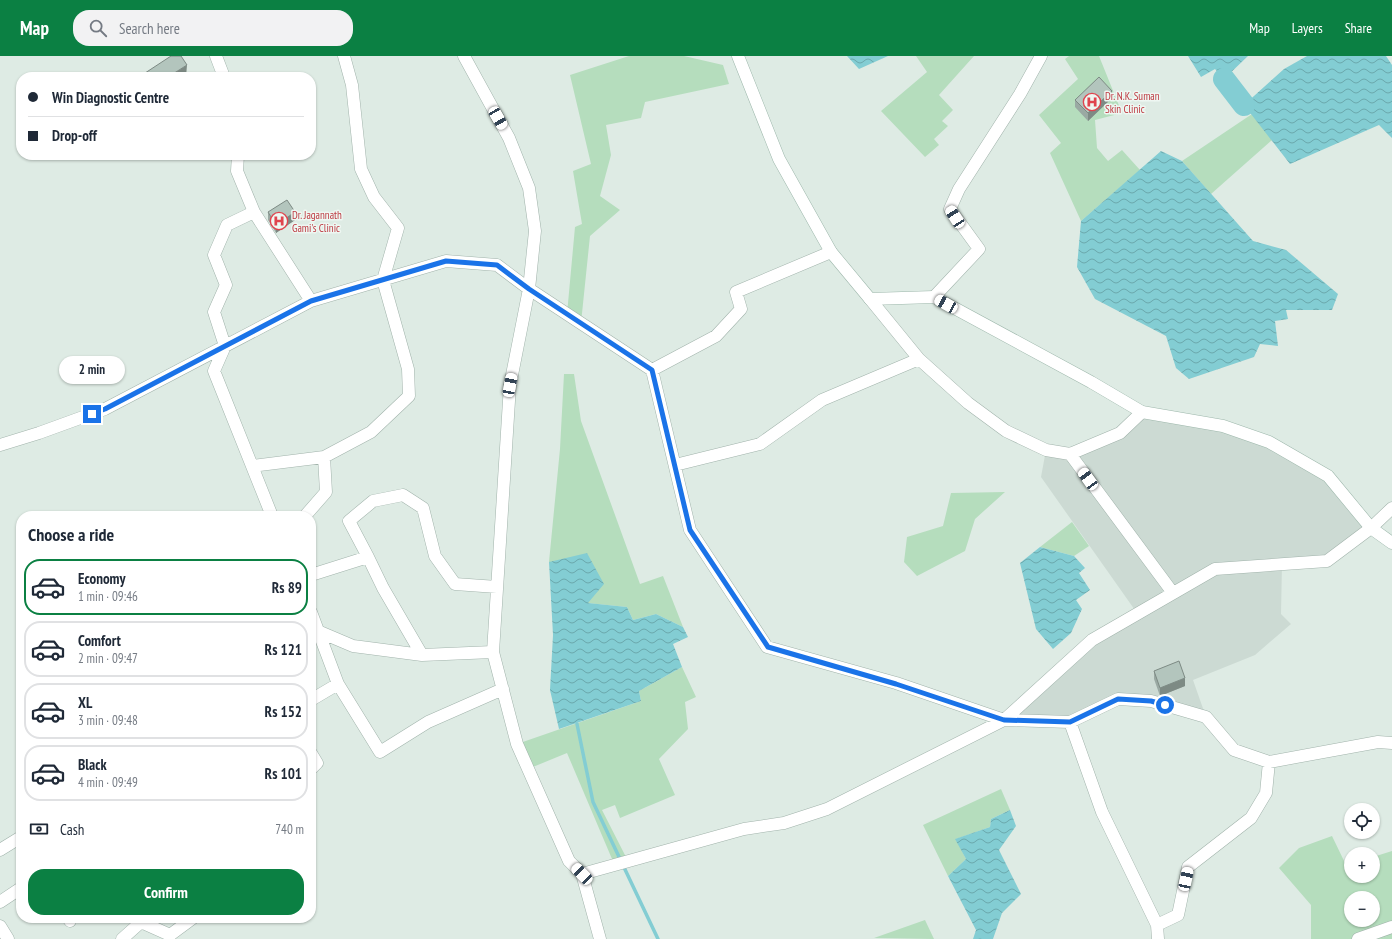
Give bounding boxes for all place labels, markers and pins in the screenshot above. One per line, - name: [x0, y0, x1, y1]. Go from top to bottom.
- place label: Dr. N.K. Suman Skin Clinic: [1105, 89, 1160, 116]
- hospital icon: Dr. N.K. Suman Skin Clinic: [1082, 92, 1102, 112]
- place label: Dr. Jagannath Gami's Clinic: [292, 208, 342, 235]
- hospital icon: Dr. Jagannath Gami's Clinic: [269, 211, 289, 231]

